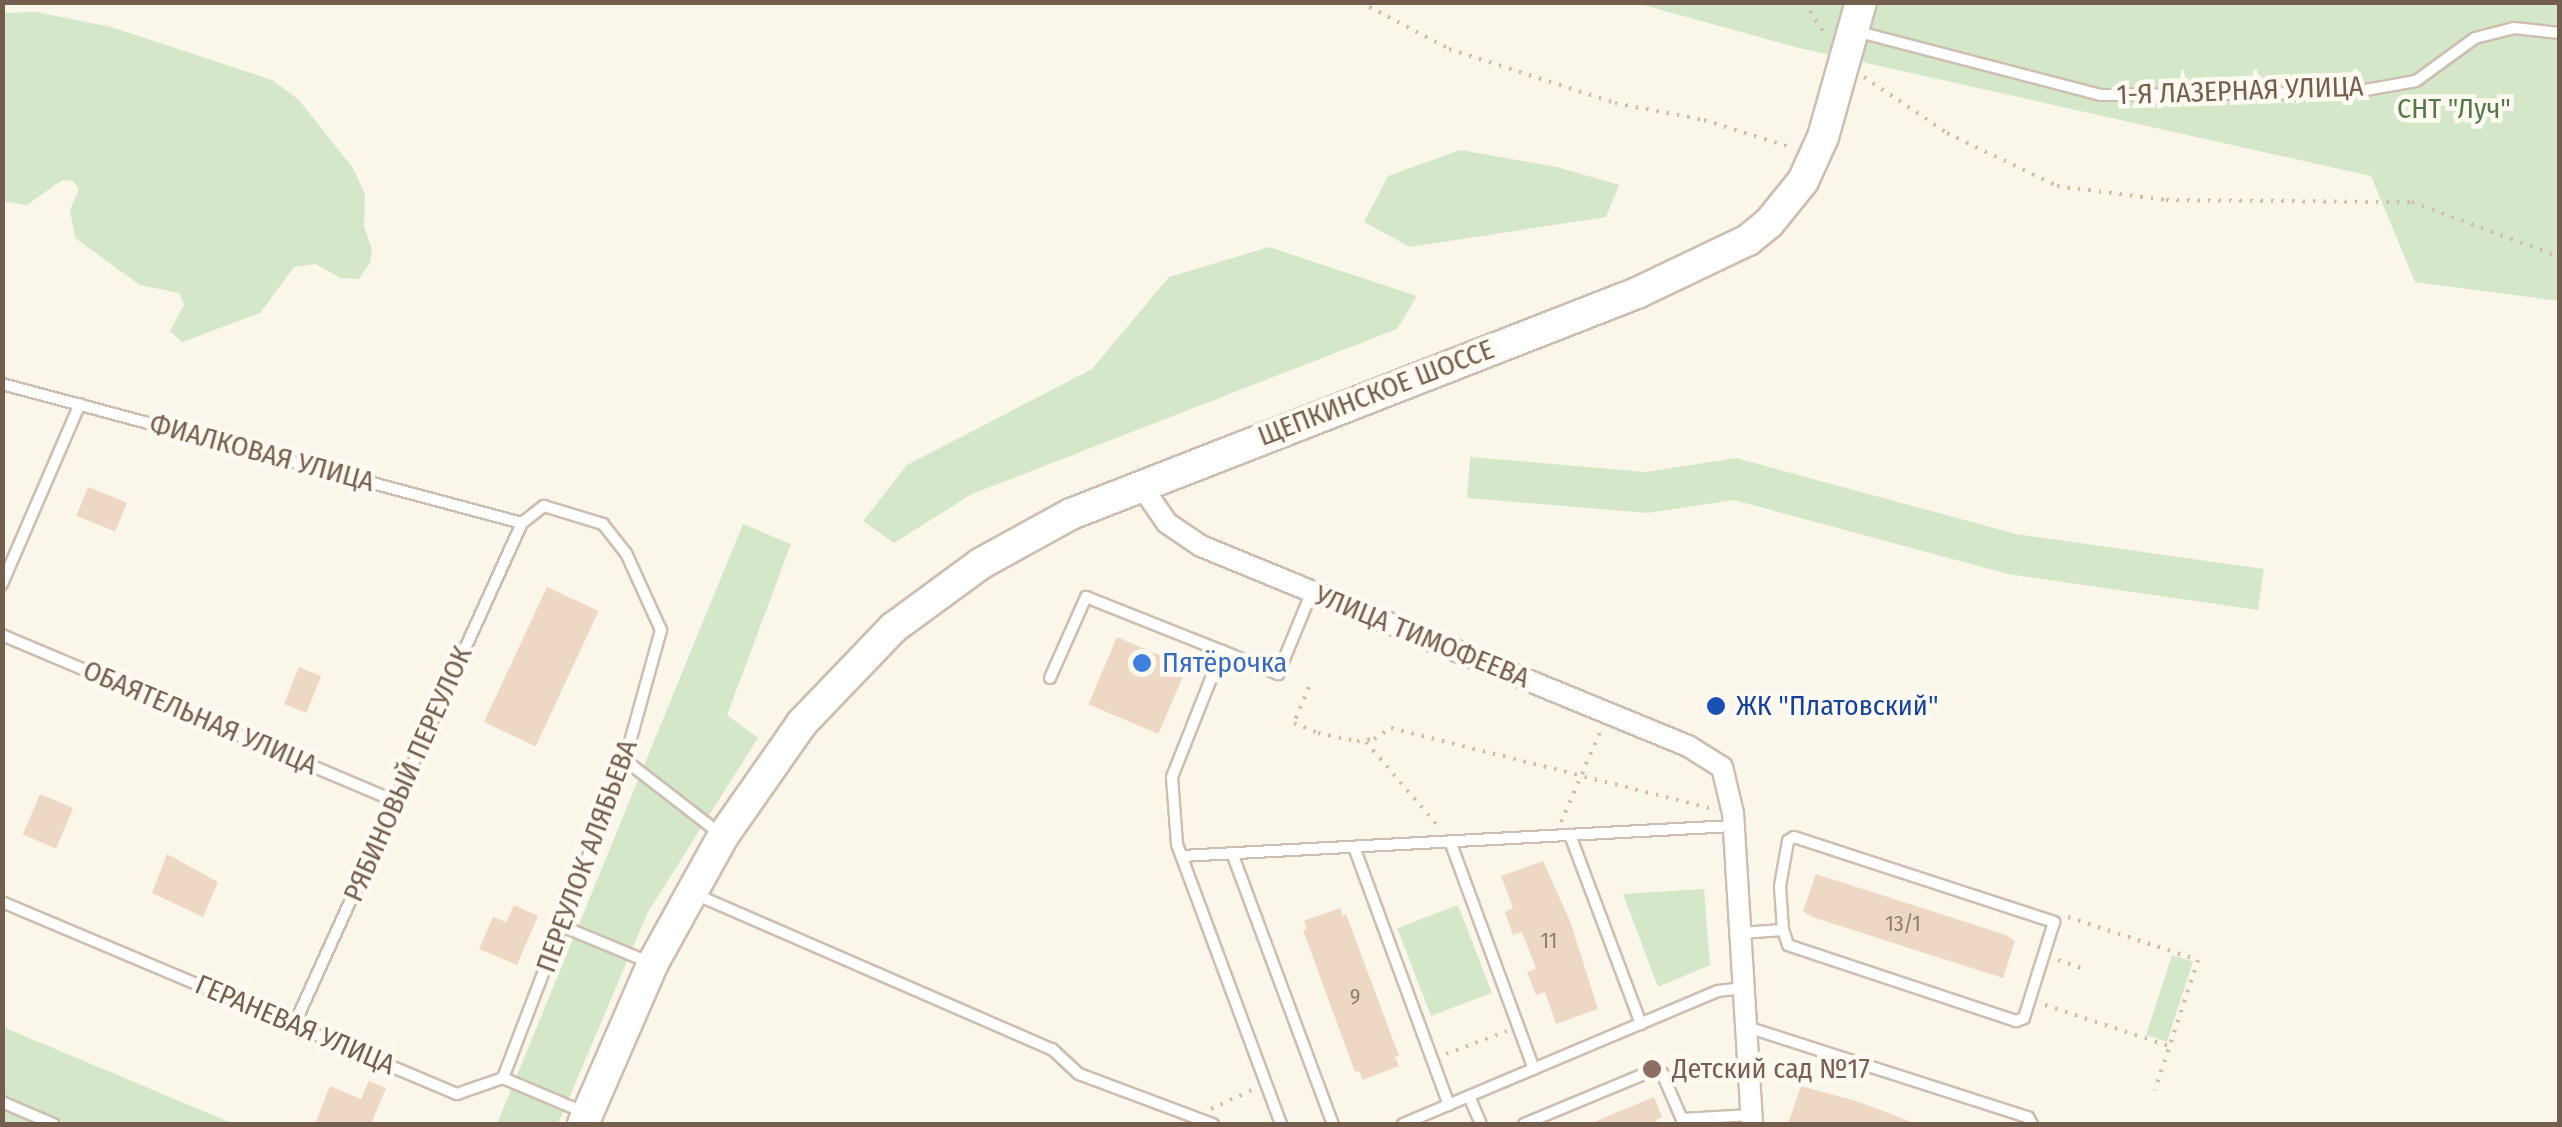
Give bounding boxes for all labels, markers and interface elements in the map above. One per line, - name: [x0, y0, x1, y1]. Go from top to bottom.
- street label: 1-Я ЛАЗЕРНАЯ УЛИЦА: [2116, 70, 2364, 112]
- park label: СНТ "Луч": [2397, 92, 2511, 126]
- street label: ЩЕПКИНСКОЕ ШОССЕ: [1253, 333, 1499, 453]
- street label: ФИАЛКОВАЯ УЛИЦА: [146, 407, 378, 499]
- street label: УЛИЦА ТИМОФЕЕВА: [1310, 579, 1534, 695]
- street label: РЯБИНОВЫЙ ПЕРЕУЛОК: [337, 641, 479, 907]
- place label: Пятёрочка: [1162, 646, 1287, 680]
- marker: Пятёрочка: [1131, 652, 1153, 674]
- street label: ОБАЯТЕЛЬНАЯ УЛИЦА: [78, 654, 322, 782]
- place label: ЖК "Платовский": [1736, 689, 1938, 723]
- marker: ЖК "Платовский": [1705, 695, 1727, 717]
- street label: ПЕРЕУЛОК АЛЯБЬЕВА: [529, 735, 645, 977]
- house number: 13/1: [1885, 911, 1921, 937]
- house number: 11: [1541, 928, 1557, 954]
- street label: ГЕРАНЕВАЯ УЛИЦА: [190, 968, 400, 1082]
- house number: 9: [1350, 984, 1360, 1010]
- place label: Детский сад №17: [1672, 1052, 1870, 1086]
- marker: Детский сад №17: [1641, 1058, 1663, 1080]

